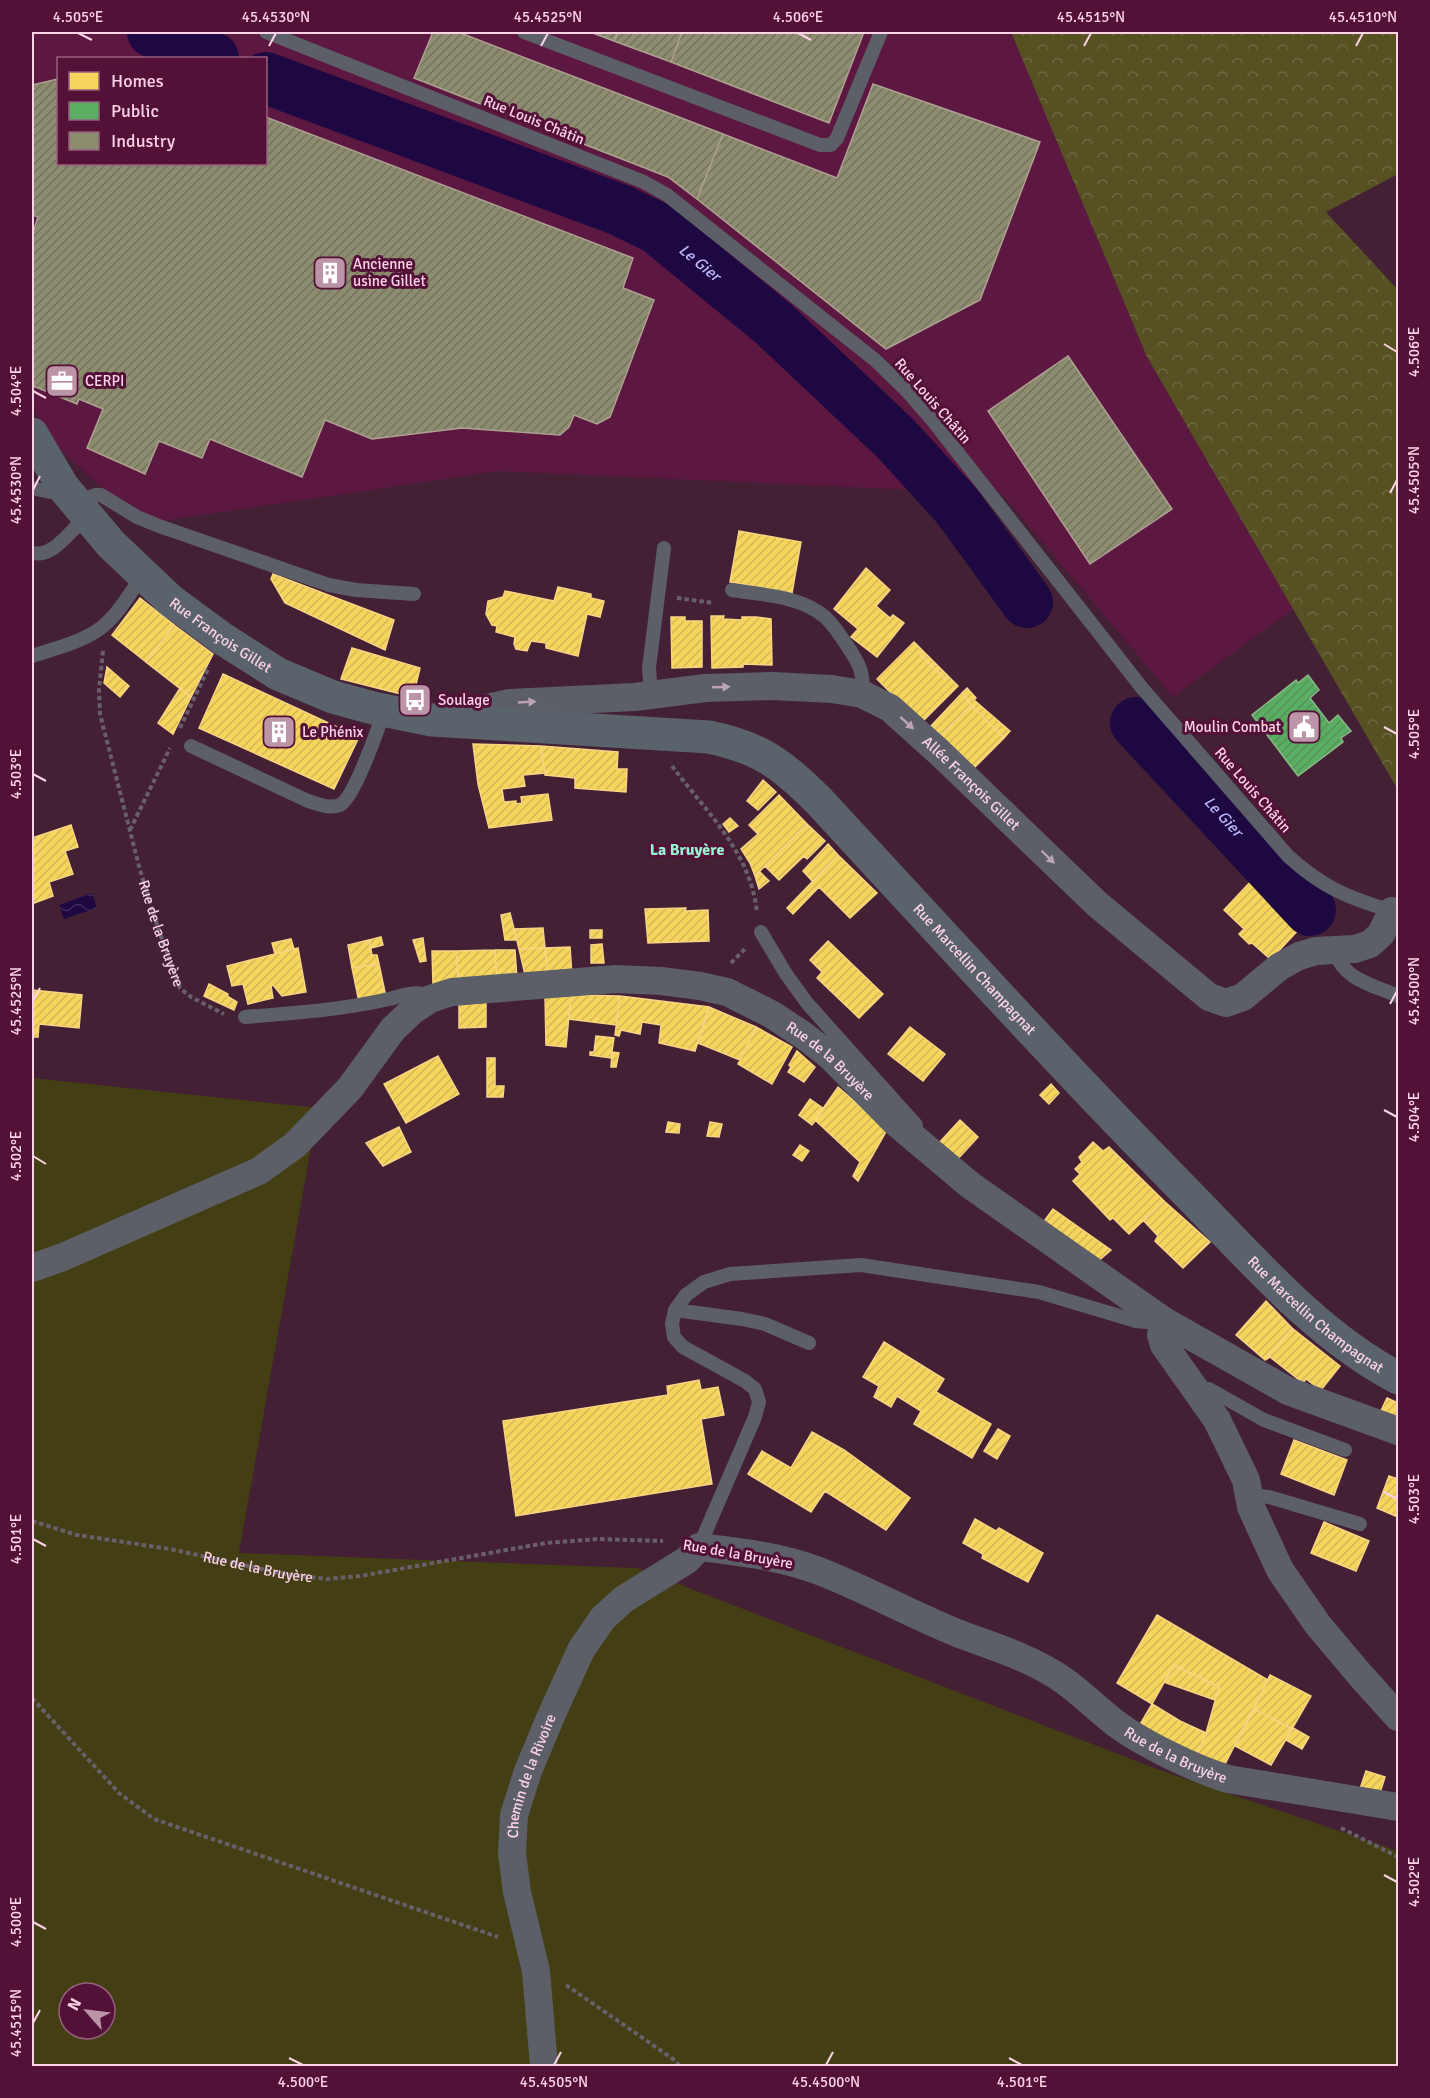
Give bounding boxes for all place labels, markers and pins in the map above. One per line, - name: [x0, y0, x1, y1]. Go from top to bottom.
- building icon: Ancienne usine Gillet: [312, 255, 348, 291]
- place label: Ancienne usine Gillet: [353, 255, 426, 290]
- office icon: CERPI: [44, 363, 80, 399]
- place label: CERPI: [85, 372, 124, 390]
- bus stop icon: Soulage: [397, 682, 433, 718]
- place label: Soulage: [438, 691, 490, 709]
- public building icon: Moulin Combat: [1286, 709, 1322, 745]
- building icon: Le Phénix: [261, 714, 297, 750]
- place label: Moulin Combat: [1184, 718, 1281, 736]
- place label: Le Phénix: [302, 723, 364, 741]

